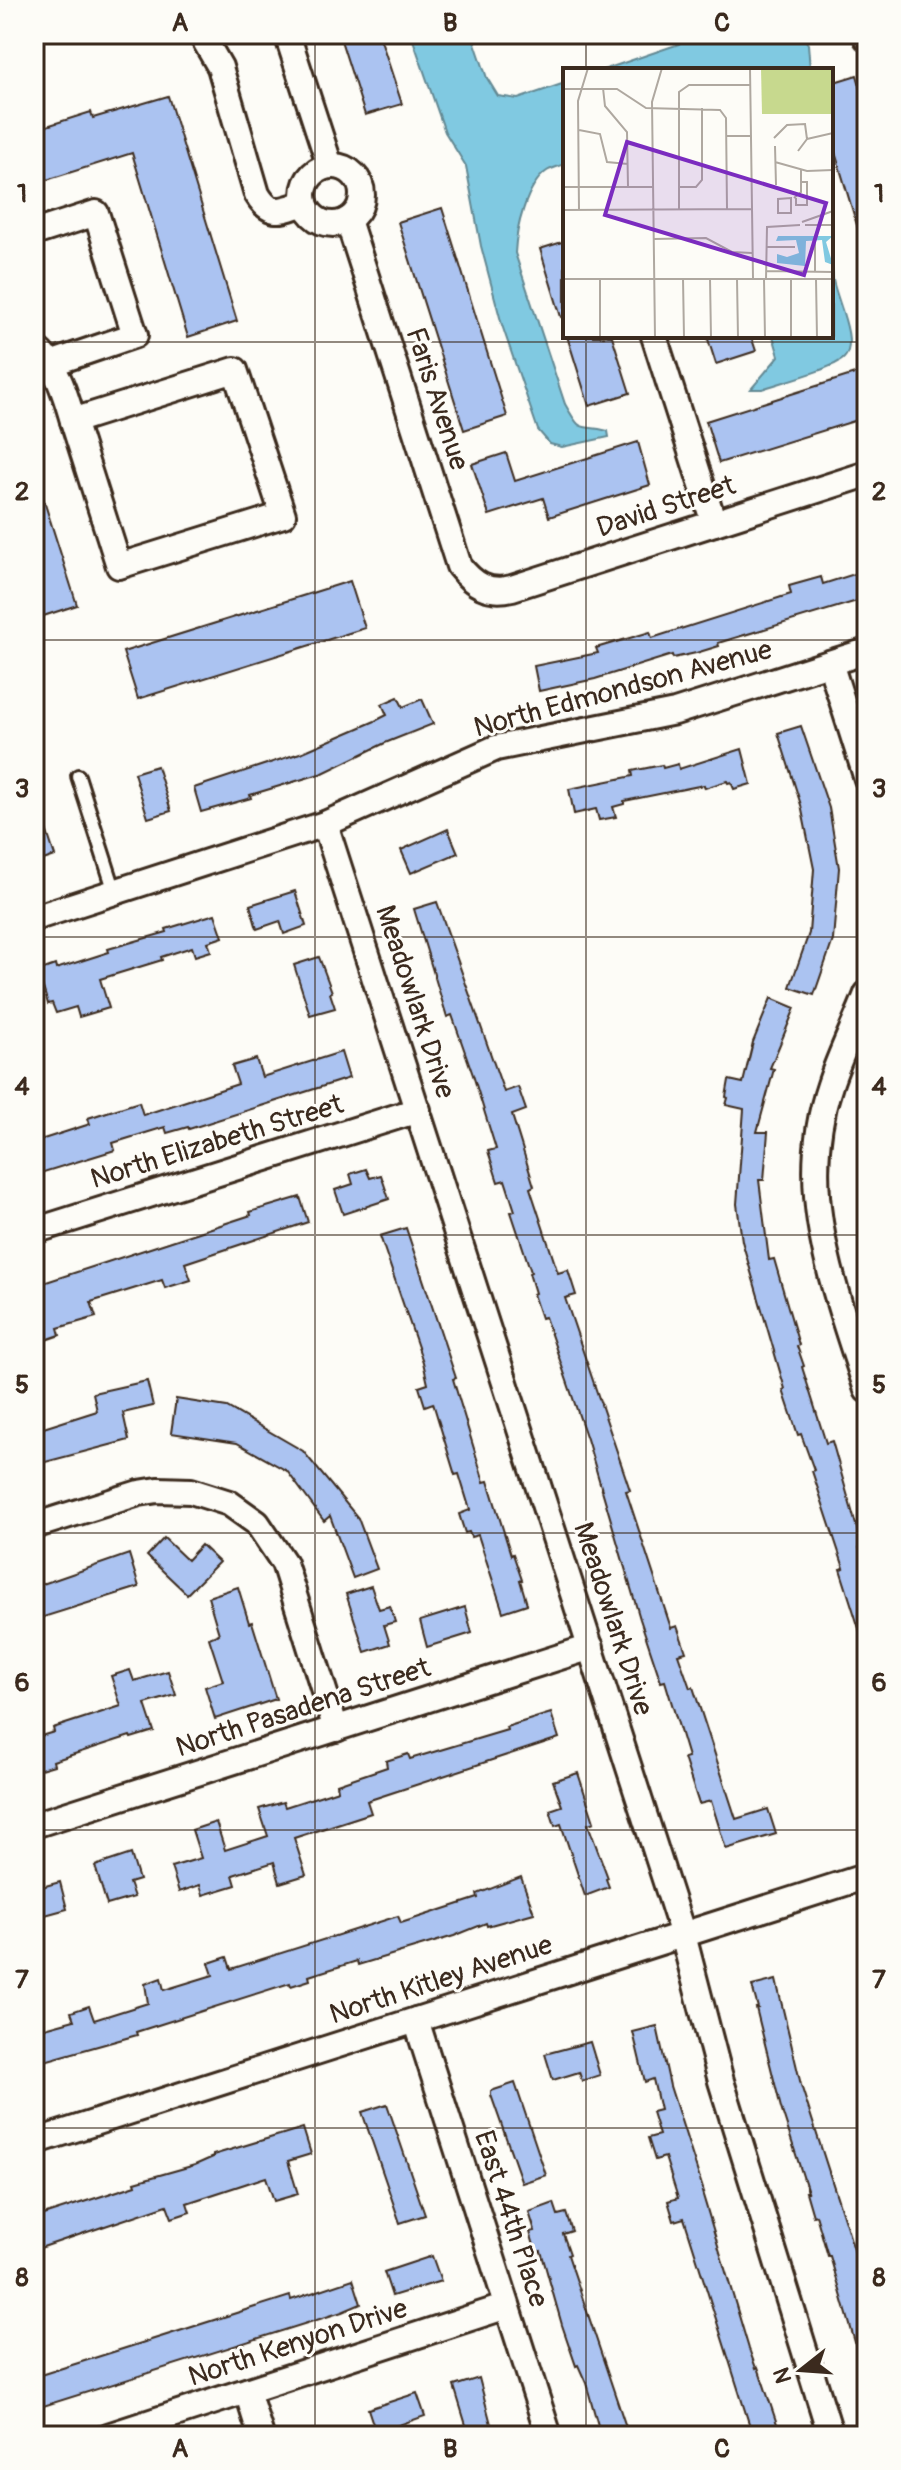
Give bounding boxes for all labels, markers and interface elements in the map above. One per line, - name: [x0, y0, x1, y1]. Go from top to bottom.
- text: A: [172, 7, 189, 39]
- text: B: [443, 7, 457, 39]
- text: C: [714, 7, 730, 39]
- inset map: [563, 68, 833, 338]
- text: 1: [17, 178, 27, 210]
- text: 1: [874, 178, 884, 210]
- street label: Faris Avenue: [398, 323, 477, 475]
- street label: David Street: [592, 468, 741, 546]
- text: 2: [15, 476, 29, 508]
- text: 2: [872, 476, 886, 508]
- street label: North Edmondson Avenue: [470, 632, 776, 746]
- text: 3: [15, 773, 29, 805]
- text: 3: [872, 773, 886, 805]
- street label: Meadowlark Drive: [367, 901, 463, 1103]
- text: 4: [14, 1071, 30, 1103]
- text: 4: [871, 1071, 887, 1103]
- street label: North Elizabeth Street: [86, 1087, 348, 1197]
- text: 5: [15, 1369, 29, 1401]
- text: 5: [872, 1369, 886, 1401]
- street label: Meadowlark Drive: [565, 1518, 661, 1720]
- street label: North Pasadena Street: [171, 1650, 435, 1766]
- text: 6: [14, 1667, 30, 1699]
- text: 6: [871, 1667, 887, 1699]
- street label: North Kitley Avenue: [325, 1927, 557, 2033]
- text: 7: [15, 1964, 29, 1996]
- text: 7: [872, 1964, 886, 1996]
- street label: East 44th Place: [466, 2126, 556, 2312]
- text: 8: [15, 2262, 29, 2294]
- text: 8: [872, 2262, 886, 2294]
- street label: North Kenyon Drive: [184, 2291, 412, 2395]
- north arrow: [761, 2330, 841, 2410]
- text: N: [767, 2364, 798, 2387]
- text: A: [172, 2433, 189, 2465]
- text: B: [443, 2433, 457, 2465]
- text: C: [714, 2433, 730, 2465]

